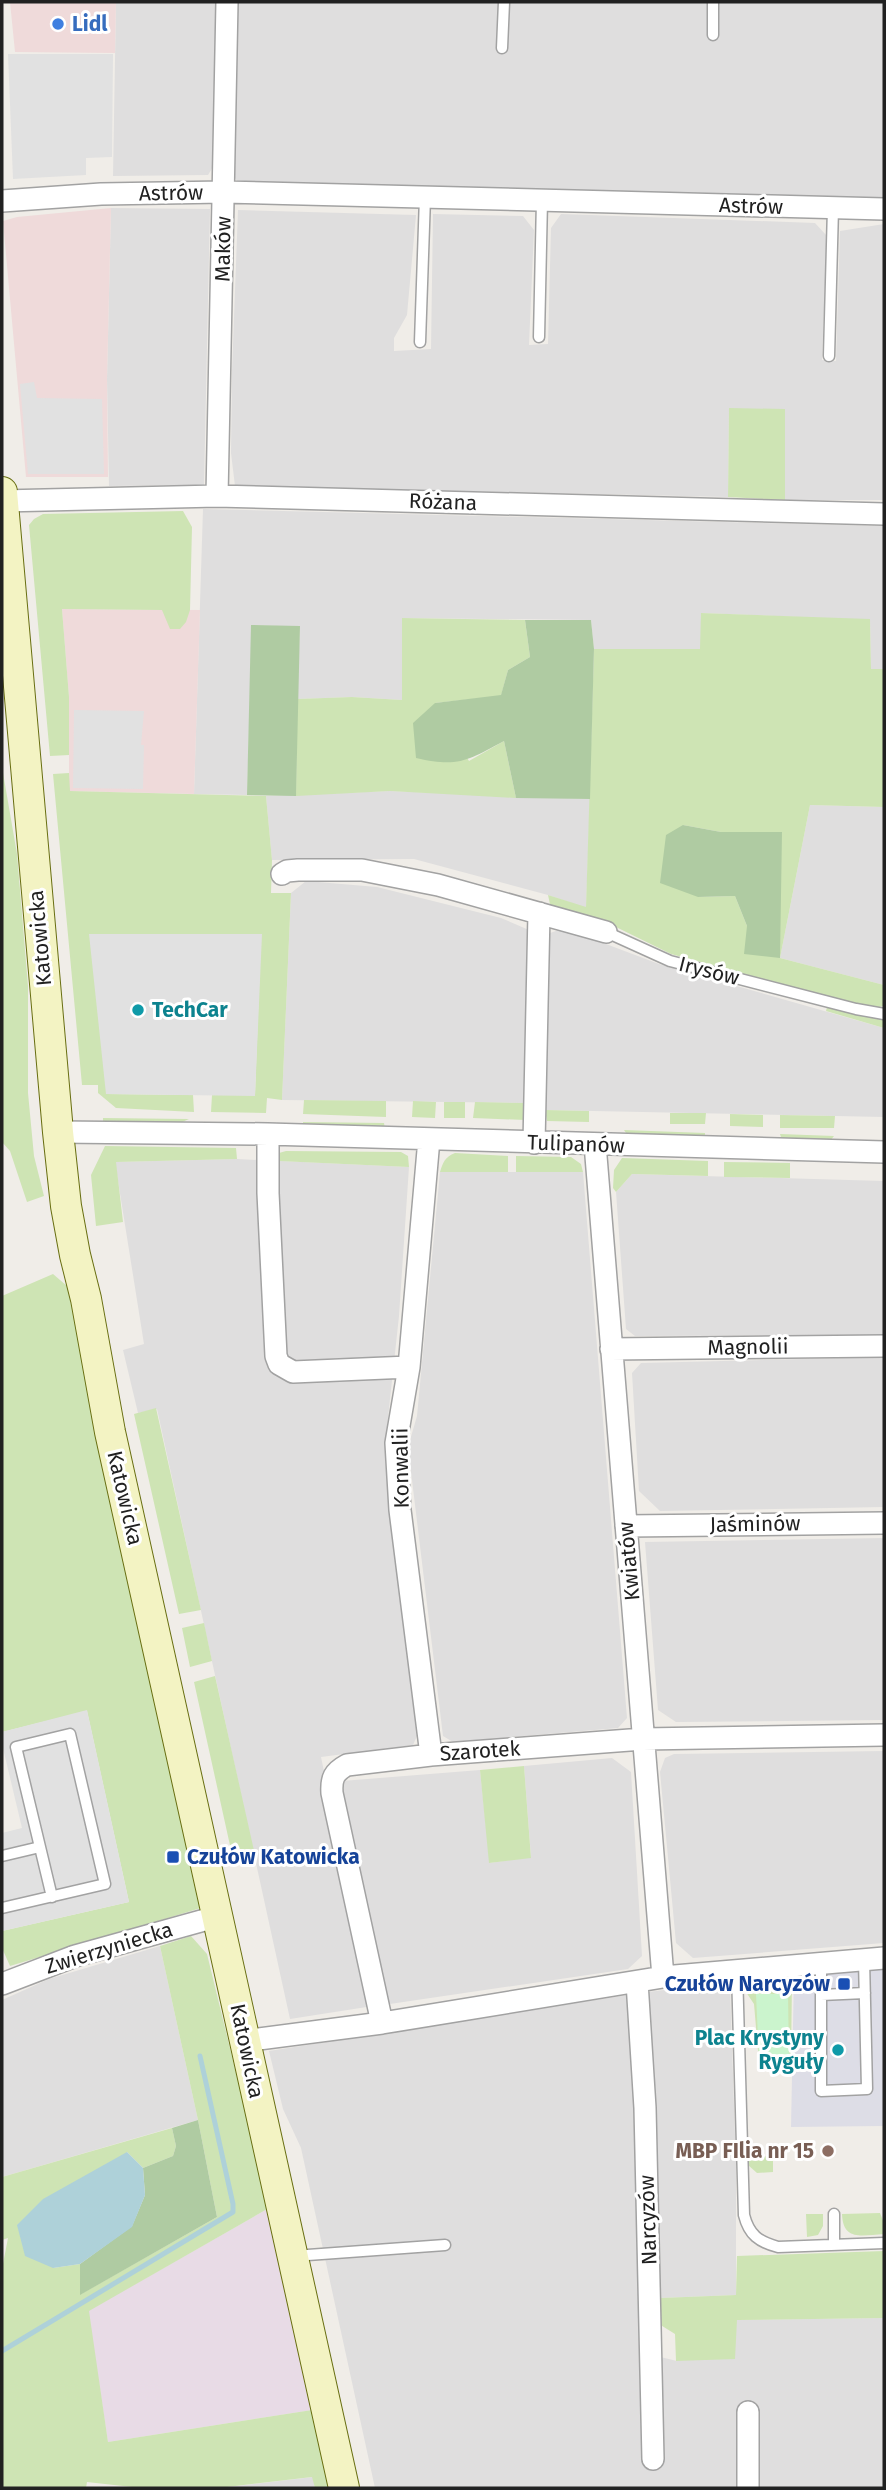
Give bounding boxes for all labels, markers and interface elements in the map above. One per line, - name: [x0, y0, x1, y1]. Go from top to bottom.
- place label: Lidl: [72, 11, 108, 37]
- marker: Lidl: [50, 16, 66, 32]
- street label: Astrów: [139, 179, 203, 207]
- street label: Astrów: [718, 192, 784, 220]
- street label: Maków: [209, 216, 237, 282]
- street label: Różana: [408, 488, 478, 516]
- street label: Katowicka: [23, 889, 57, 987]
- street label: Irysów: [676, 951, 742, 991]
- place label: TechCar: [152, 997, 228, 1023]
- marker: TechCar: [130, 1002, 146, 1018]
- street label: Tulipanów: [527, 1129, 625, 1159]
- street label: Magnolii: [707, 1333, 789, 1361]
- street label: Konwalii: [387, 1427, 415, 1509]
- street label: Katowicka: [102, 1448, 148, 1548]
- street label: Jaśminów: [709, 1510, 801, 1538]
- street label: Kwiatów: [613, 1520, 645, 1602]
- street label: Szarotek: [439, 1735, 521, 1767]
- place label: Czułów Katowicka: [187, 1844, 360, 1870]
- marker: Czułów Katowicka: [165, 1849, 181, 1865]
- street label: Zwierzyniecka: [42, 1916, 176, 1980]
- place label: Czułów Narcyzów: [665, 1971, 830, 1997]
- marker: Czułów Narcyzów: [836, 1976, 852, 1992]
- street label: Katowicka: [224, 2001, 270, 2101]
- place label: Plac Krystyny Ryguły: [695, 2025, 824, 2075]
- marker: Plac Krystyny Ryguły: [830, 2042, 846, 2058]
- place label: MBP FIlia nr 15: [675, 2138, 814, 2164]
- marker: MBP FIlia nr 15: [820, 2143, 836, 2159]
- street label: Narcyzów: [633, 2175, 663, 2265]

